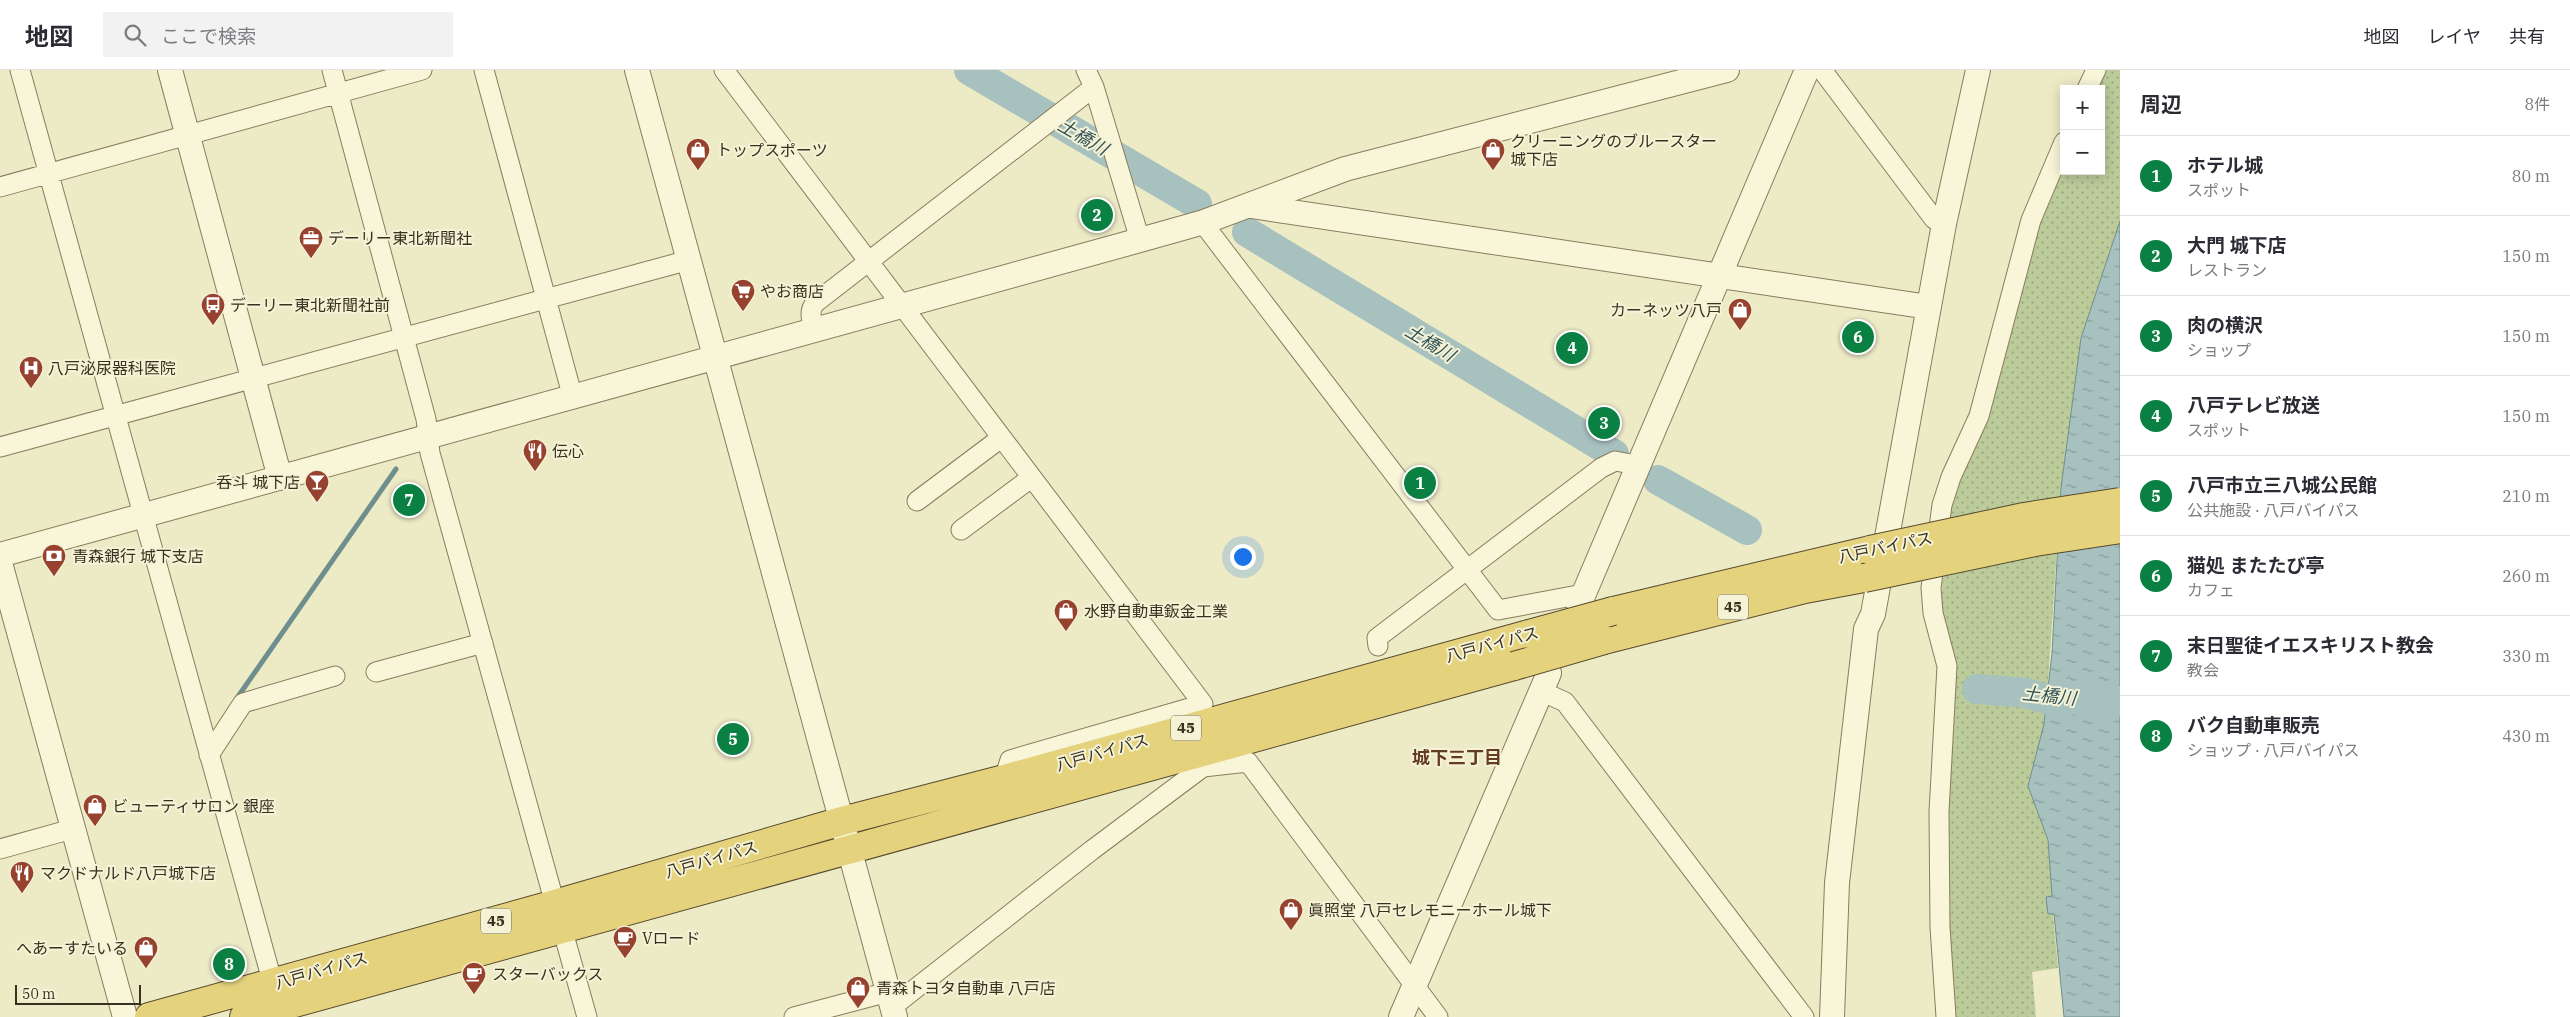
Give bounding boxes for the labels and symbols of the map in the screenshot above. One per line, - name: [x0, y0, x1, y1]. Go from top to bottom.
- water label: 土橋川: [1054, 113, 1114, 161]
- place label: クリーニングのブルースター 城下店: [1510, 131, 1717, 169]
- shop icon: トップスポーツ: [685, 137, 711, 171]
- shop icon: クリーニングのブルースター 城下店: [1480, 137, 1506, 171]
- place label: トップスポーツ: [716, 140, 828, 160]
- pin: 2: [1081, 196, 1113, 234]
- office icon: デーリー東北新聞社: [298, 225, 324, 259]
- place label: デーリー東北新聞社: [328, 228, 472, 248]
- supermarket icon: やお商店: [730, 278, 756, 312]
- place label: やお商店: [760, 281, 824, 301]
- bus stop icon: デーリー東北新聞社前: [200, 292, 226, 326]
- place label: デーリー東北新聞社前: [230, 295, 390, 315]
- shop icon: カーネッツ八戸: [1727, 297, 1753, 331]
- place label: カーネッツ八戸: [1610, 300, 1722, 320]
- pin: 6: [1842, 318, 1874, 356]
- water label: 土橋川: [1401, 319, 1461, 367]
- pin: 4: [1556, 329, 1588, 367]
- hospital icon: 八戸泌尿器科医院: [18, 355, 44, 389]
- place label: 八戸泌尿器科医院: [48, 358, 176, 378]
- pin: 3: [1588, 404, 1620, 442]
- restaurant icon: 伝心: [522, 438, 548, 472]
- place label: 伝心: [552, 441, 584, 461]
- pin: 1: [1404, 464, 1436, 502]
- bar icon: 呑斗 城下店: [304, 469, 330, 503]
- place label: 呑斗 城下店: [216, 472, 300, 492]
- pin: 7: [393, 481, 425, 519]
- street label: 八戸バイパス: [1836, 527, 1934, 567]
- bank icon: 青森銀行 城下支店: [41, 543, 67, 577]
- your location: [1230, 544, 1256, 570]
- place label: 青森銀行 城下支店: [72, 546, 204, 566]
- road number: 45: [1718, 594, 1748, 620]
- shop icon: 水野自動車鈑金工業: [1053, 598, 1079, 632]
- place label: 水野自動車鈑金工業: [1084, 601, 1228, 621]
- street label: 八戸バイパス: [1443, 622, 1541, 666]
- water label: 土橋川: [2021, 681, 2079, 710]
- road number: 45: [1171, 716, 1201, 740]
- pin: 5: [717, 720, 749, 758]
- street label: 八戸バイパス: [1053, 729, 1151, 775]
- district label: 城下三丁目: [1412, 746, 1502, 769]
- shop icon: ビューティサロン 銀座: [82, 793, 108, 827]
- place label: ビューティサロン 銀座: [112, 796, 275, 816]
- street label: 八戸バイパス: [662, 836, 760, 882]
- restaurant icon: マクドナルド八戸城下店: [9, 860, 35, 894]
- place label: マクドナルド八戸城下店: [40, 863, 216, 883]
- shop icon: 眞照堂 八戸セレモニーホール城下: [1278, 897, 1304, 931]
- place label: 眞照堂 八戸セレモニーホール城下: [1308, 900, 1552, 920]
- road number: 45: [481, 908, 511, 934]
- cafe icon: Vロード: [612, 925, 638, 959]
- place label: Vロード: [642, 928, 701, 948]
- shop icon: へあーすたいる: [133, 935, 159, 969]
- place label: へあーすたいる: [16, 938, 128, 958]
- pin: 8: [213, 945, 245, 983]
- street label: 八戸バイパス: [272, 947, 370, 993]
- cafe icon: スターバックス: [461, 961, 487, 995]
- place label: スターバックス: [492, 964, 603, 984]
- shop icon: 青森トヨタ自動車 八戸店: [845, 975, 871, 1009]
- place label: 青森トヨタ自動車 八戸店: [876, 978, 1056, 998]
- scale bar: [15, 982, 141, 1005]

